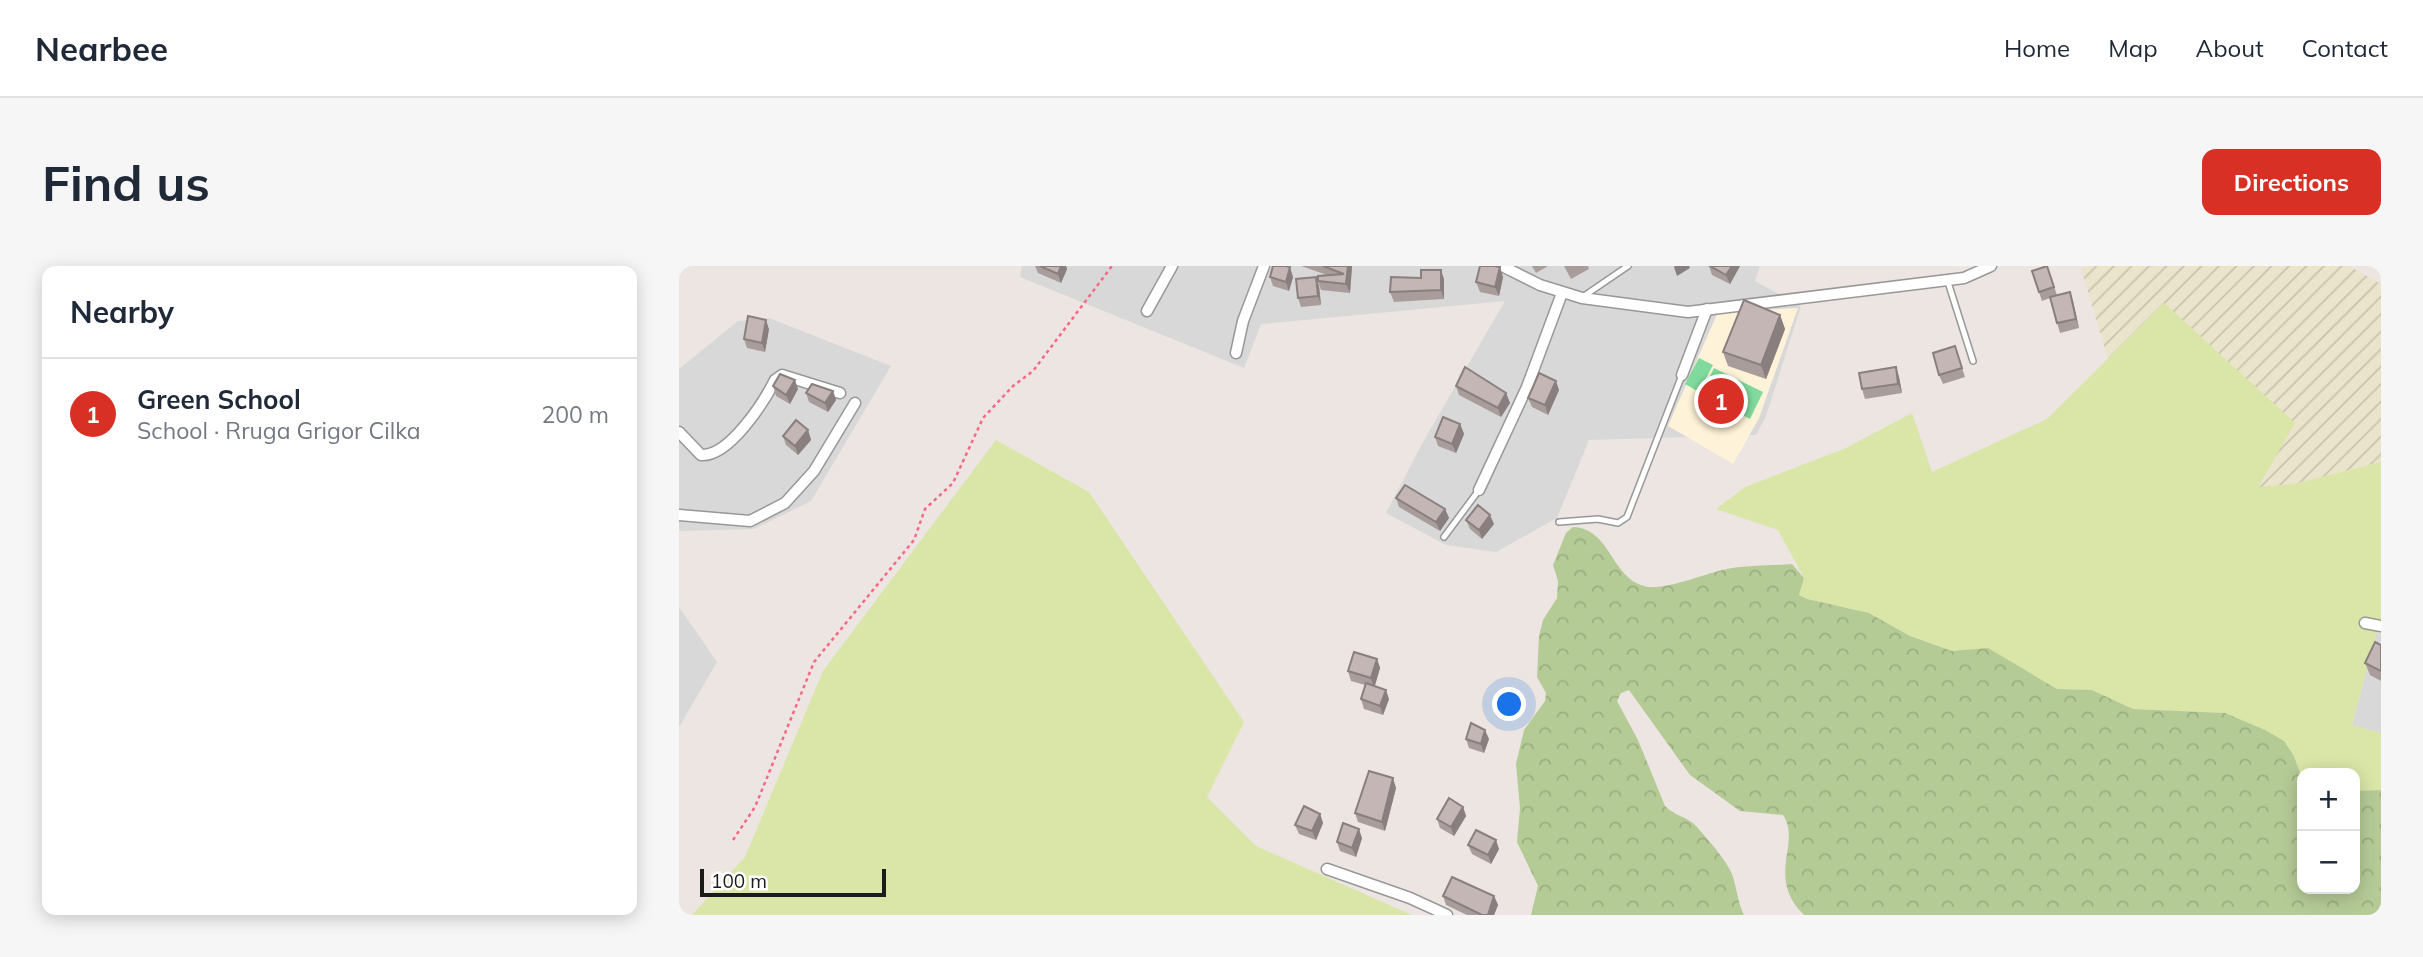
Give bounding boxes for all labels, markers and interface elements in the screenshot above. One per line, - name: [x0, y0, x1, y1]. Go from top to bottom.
- text: Nearbee: [35, 28, 168, 69]
- text: Home: [2004, 33, 2070, 63]
- text: Map: [2108, 33, 2158, 63]
- text: About: [2196, 33, 2264, 63]
- text: Contact: [2302, 33, 2388, 63]
- button: Directions: [2202, 149, 2381, 215]
- text: Find us: [42, 152, 210, 213]
- text: Nearby: [70, 293, 174, 331]
- pin: 1: [1698, 375, 1744, 427]
- text: Green School: [137, 383, 301, 416]
- text: 1: [86, 400, 100, 429]
- text: 200 m: [541, 400, 609, 429]
- text: School · Rruga Grigor Cilka: [137, 416, 421, 445]
- your location: [1492, 687, 1526, 721]
- map controls: [2297, 768, 2360, 894]
- button: +: [2297, 768, 2360, 831]
- button: −: [2297, 831, 2360, 894]
- scale bar: [700, 866, 885, 898]
- text: 100 m: [711, 869, 767, 893]

